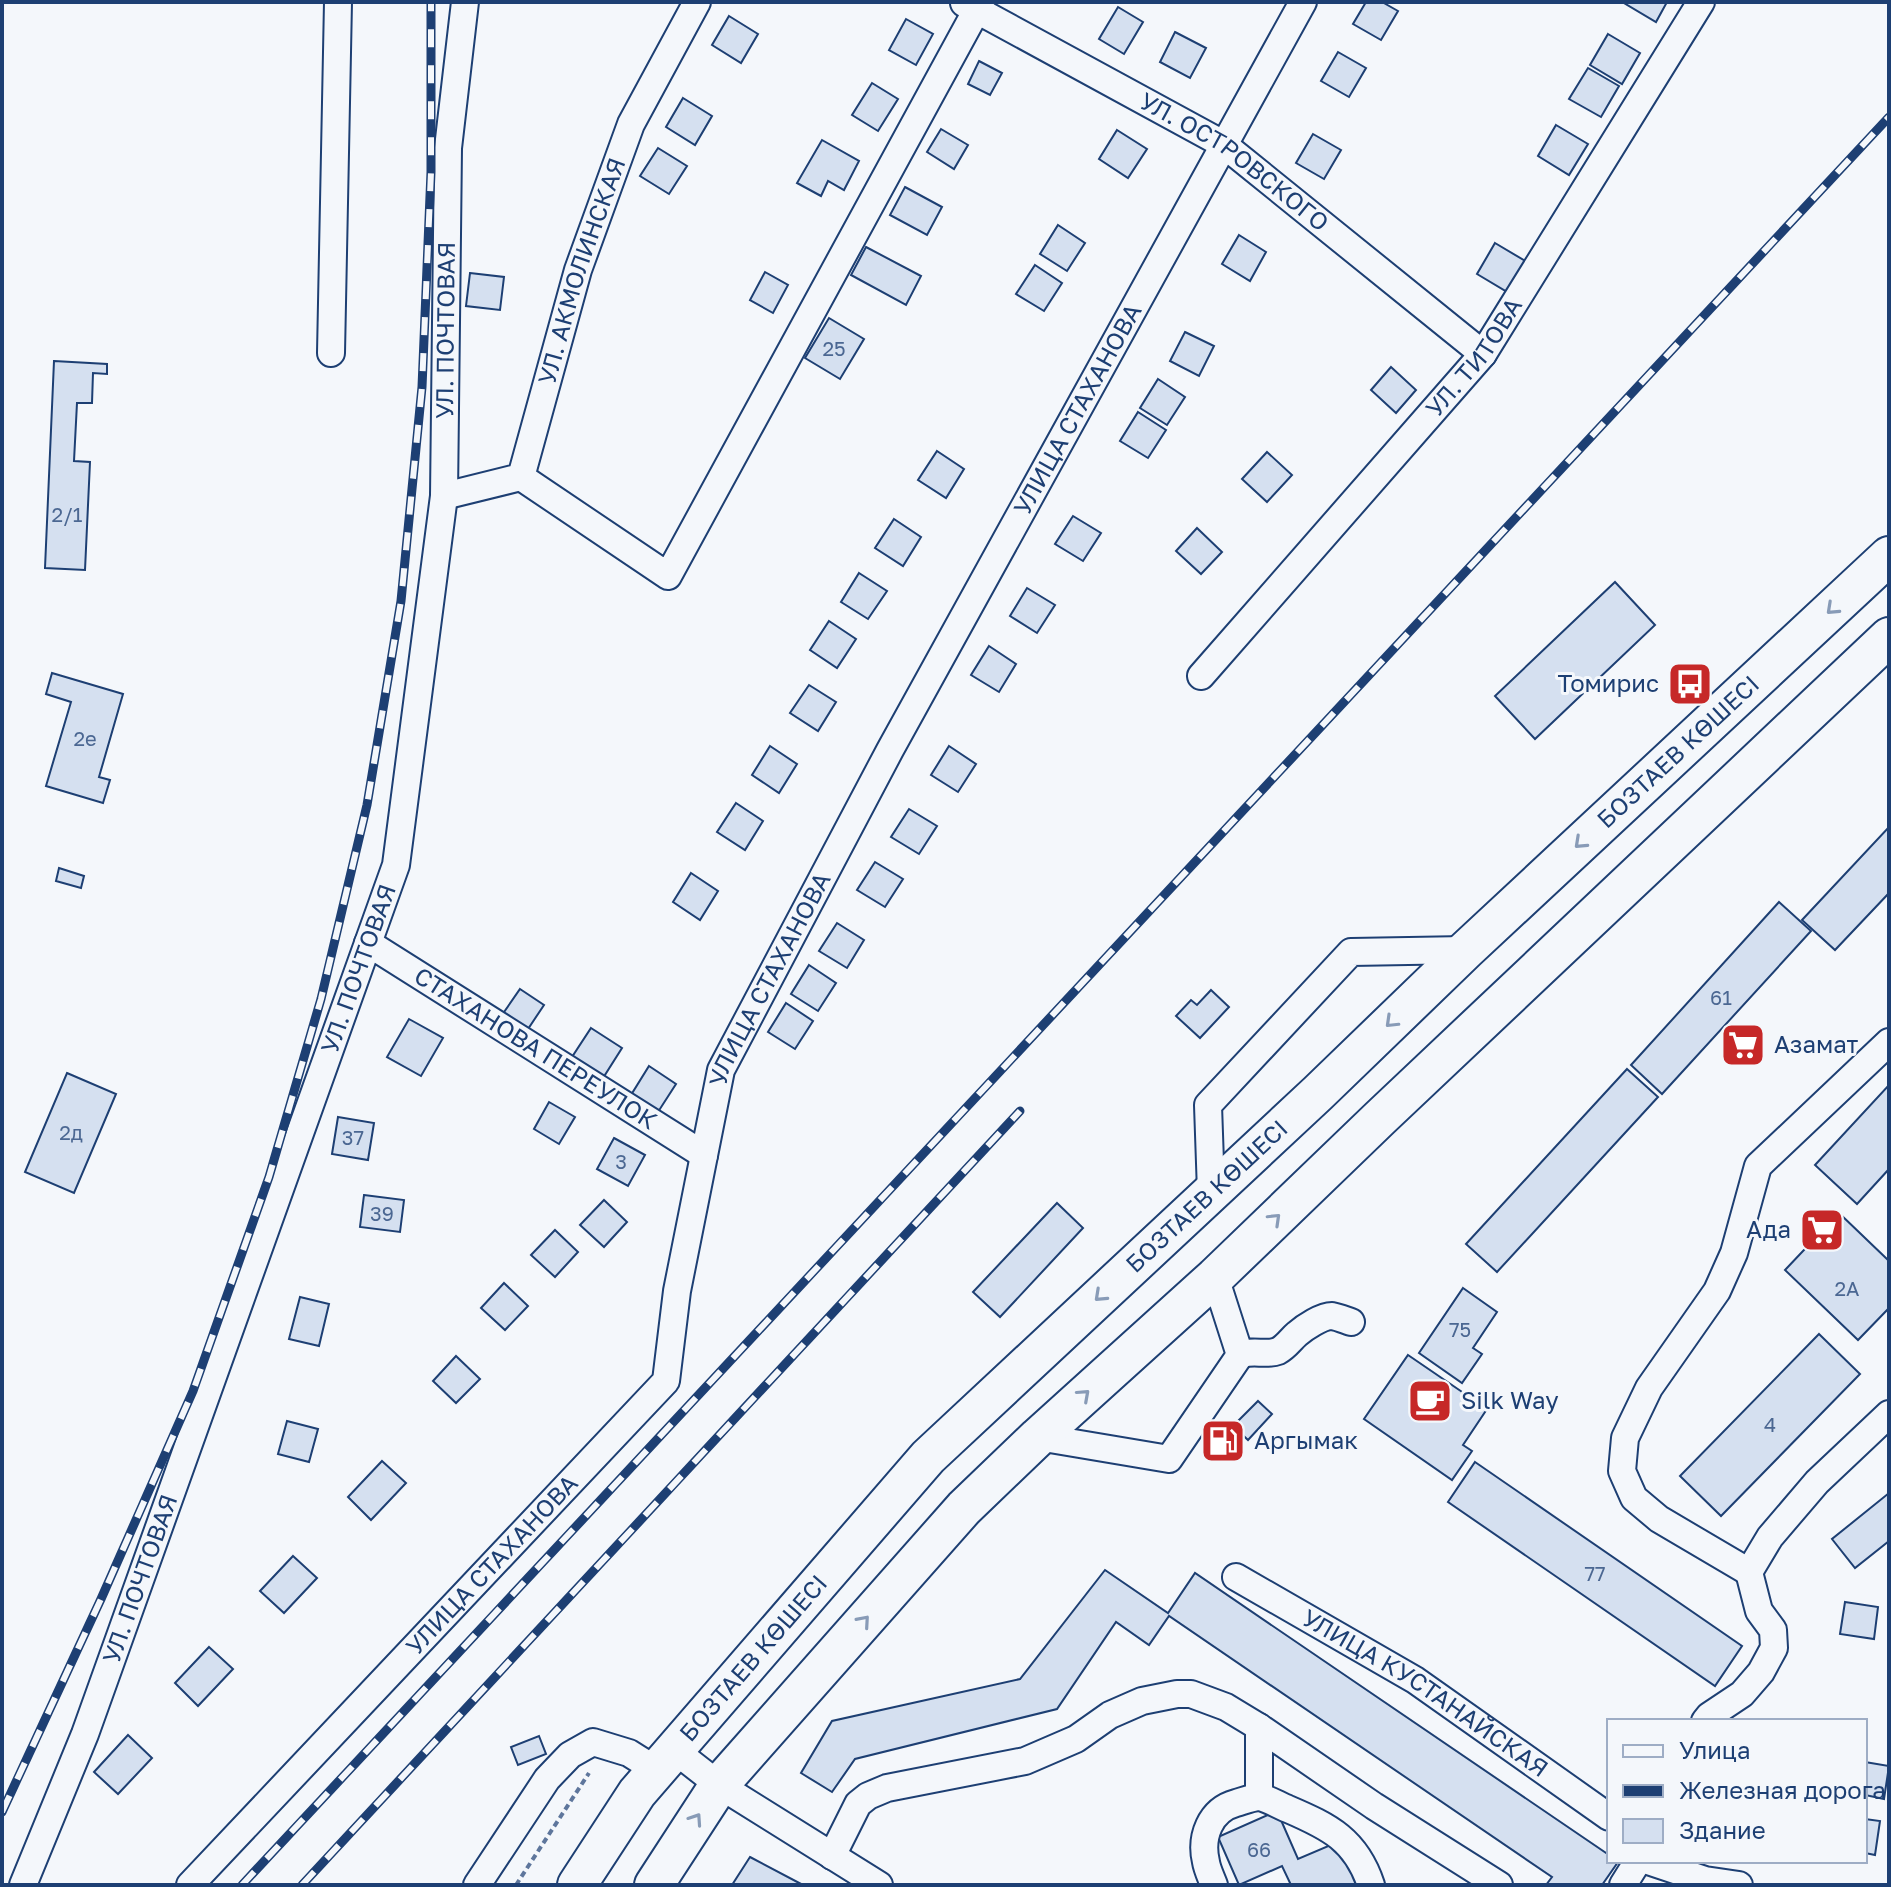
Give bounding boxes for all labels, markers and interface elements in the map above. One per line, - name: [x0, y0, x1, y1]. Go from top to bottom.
- street label: УЛ. ОСТРОВСКОГО: [1135, 86, 1335, 236]
- street label: УЛ. АКМОЛИНСКАЯ: [531, 154, 631, 387]
- street label: УЛ. ПОЧТОВАЯ: [429, 242, 460, 419]
- street label: УЛ. ТИТОВА: [1419, 292, 1527, 422]
- street label: УЛИЦА СТАХАНОВА: [1007, 298, 1147, 520]
- house number: 25: [822, 336, 846, 360]
- house number: 2/1: [52, 502, 83, 526]
- one-way arrow: [1827, 600, 1841, 614]
- bus stop icon: Томирис: [1666, 660, 1714, 708]
- place label: Томирис: [1557, 668, 1659, 697]
- street label: БОЗТАЕВ КӨШЕСІ: [1591, 669, 1764, 833]
- house number: 2е: [73, 726, 97, 750]
- one-way arrow: [1575, 834, 1589, 849]
- street label: УЛИЦА СТАХАНОВА: [702, 867, 836, 1088]
- street label: УЛ. ПОЧТОВАЯ: [314, 880, 401, 1057]
- street label: СТАХАНОВА ПЕРЕУЛОК: [410, 960, 663, 1135]
- house number: 61: [1710, 985, 1732, 1009]
- one-way arrow: [1386, 1013, 1400, 1027]
- supermarket icon: Азамат: [1719, 1021, 1767, 1069]
- place label: Азамат: [1774, 1029, 1859, 1058]
- street label: БОЗТАЕВ КӨШЕСІ: [1119, 1113, 1293, 1278]
- house number: 2д: [59, 1120, 83, 1144]
- house number: 37: [342, 1125, 364, 1149]
- house number: 3: [615, 1149, 627, 1173]
- house number: 39: [370, 1201, 394, 1225]
- supermarket icon: Ада: [1798, 1206, 1846, 1254]
- one-way arrow: [1266, 1214, 1280, 1228]
- place label: Ада: [1746, 1214, 1791, 1243]
- house number: 2А: [1835, 1276, 1860, 1300]
- one-way arrow: [1095, 1287, 1109, 1302]
- house number: 75: [1449, 1317, 1471, 1341]
- cafe icon: Silk Way: [1406, 1377, 1454, 1425]
- place label: Silk Way: [1461, 1385, 1559, 1414]
- one-way arrow: [1075, 1390, 1089, 1405]
- house number: 4: [1764, 1412, 1776, 1436]
- fuel station icon: Аргымак: [1199, 1417, 1247, 1465]
- place label: Аргымак: [1254, 1425, 1358, 1454]
- street label: УЛИЦА СТАХАНОВА: [399, 1468, 583, 1660]
- street label: УЛ. ПОЧТОВАЯ: [96, 1490, 183, 1667]
- house number: 77: [1584, 1561, 1606, 1585]
- street label: БОЗТАЕВ КӨШЕСІ: [673, 1568, 832, 1746]
- street label: УЛИЦА КУСТАНАЙСКАЯ: [1297, 1602, 1554, 1782]
- one-way arrow: [854, 1616, 869, 1631]
- legend: [1607, 1719, 1867, 1863]
- text: Улица: [1679, 1735, 1751, 1764]
- text: Железная дорога: [1679, 1775, 1886, 1804]
- one-way arrow: [686, 1814, 701, 1828]
- text: Здание: [1679, 1815, 1766, 1844]
- house number: 66: [1247, 1837, 1271, 1861]

